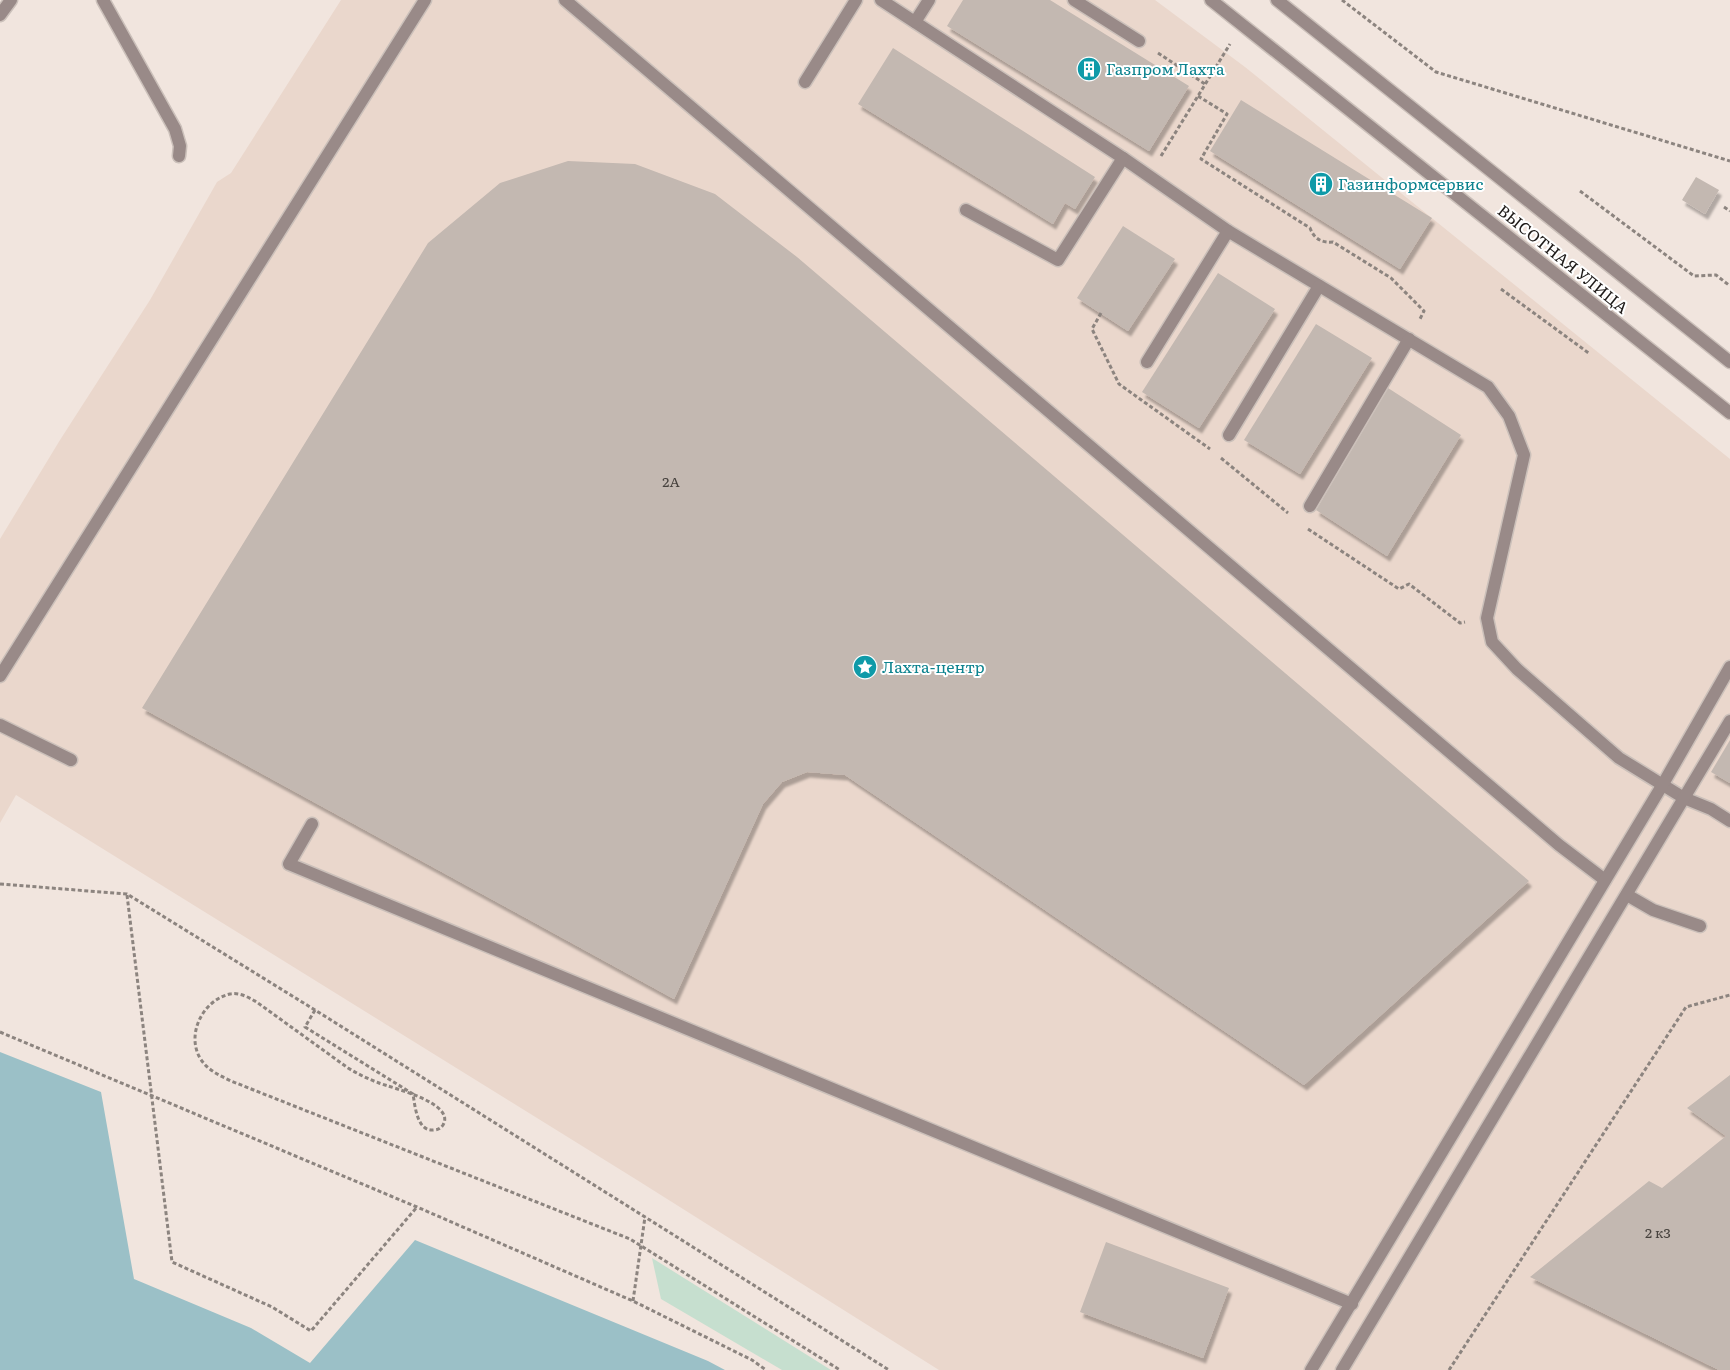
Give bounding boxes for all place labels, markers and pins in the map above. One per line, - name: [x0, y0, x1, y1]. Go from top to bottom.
- building icon: Газпром Лахта: [1076, 56, 1102, 82]
- place label: Газпром Лахта: [1106, 56, 1225, 80]
- building icon: Газинформсервис: [1308, 171, 1334, 197]
- place label: Газинформсервис: [1338, 171, 1483, 195]
- place icon: Лахта-центр: [852, 654, 878, 680]
- place label: Лахта-центр: [882, 654, 985, 678]

